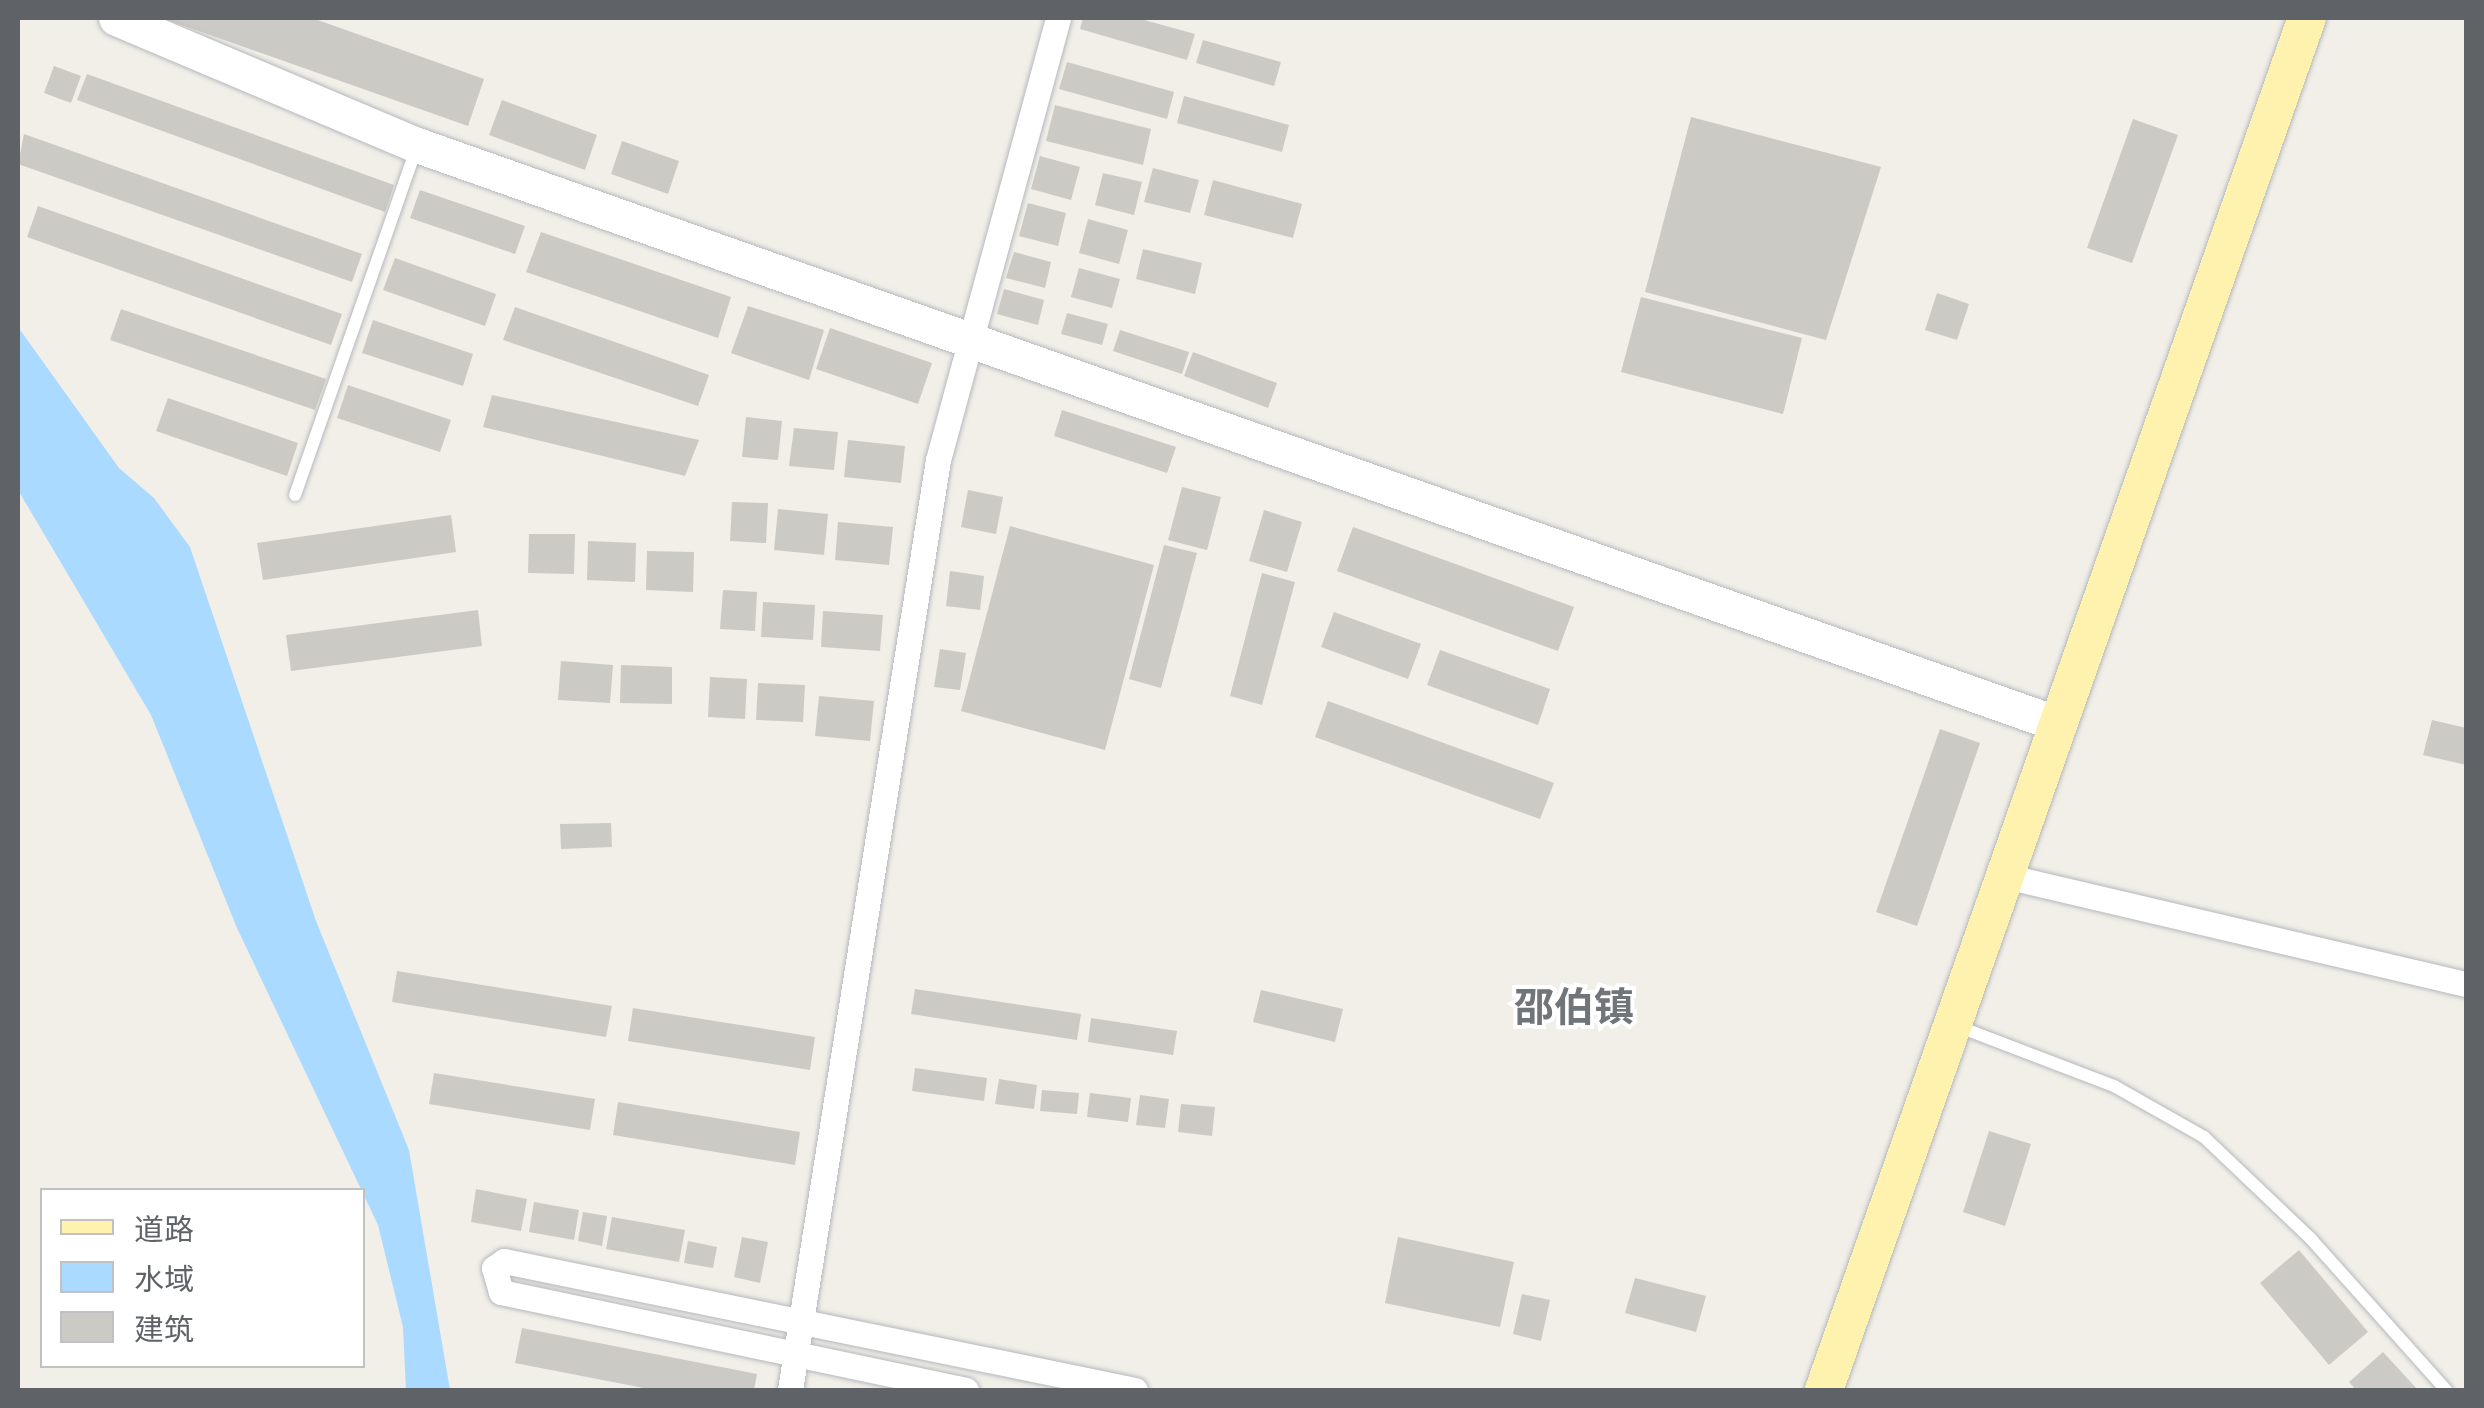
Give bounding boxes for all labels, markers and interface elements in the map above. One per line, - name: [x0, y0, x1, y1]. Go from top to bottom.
- district label: 邵伯镇: [1514, 981, 1634, 1029]
- legend: [40, 1188, 365, 1368]
- text: 道路: [134, 1210, 194, 1246]
- text: 水域: [134, 1260, 194, 1296]
- text: 建筑: [134, 1310, 194, 1346]

